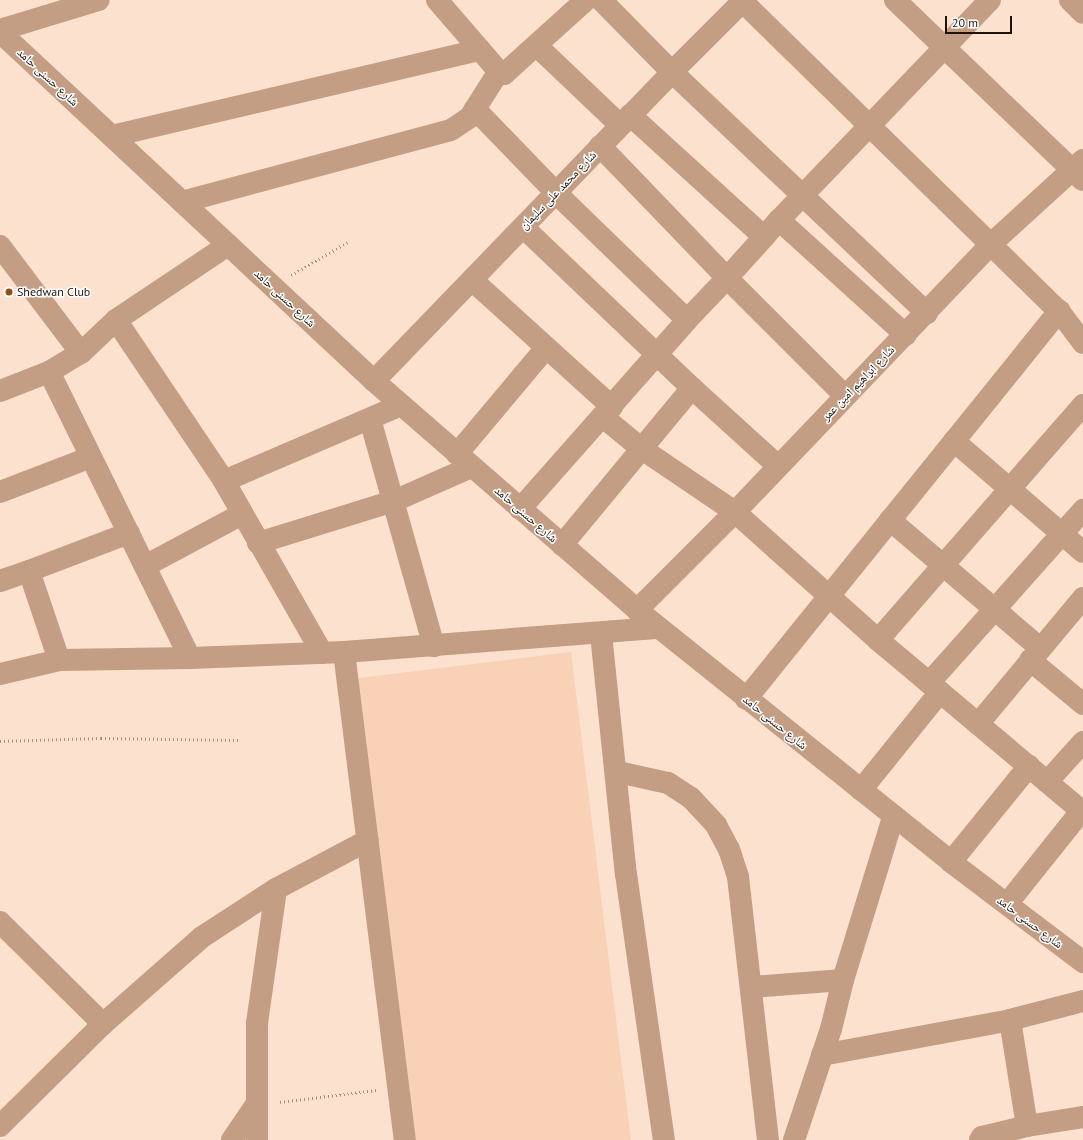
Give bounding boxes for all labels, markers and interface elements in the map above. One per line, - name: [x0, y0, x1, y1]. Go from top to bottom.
- scale bar: [947, 8, 1014, 34]
- text: 20 m: [952, 15, 978, 30]
- street label: شارع حسنى حامد: [14, 45, 82, 109]
- street label: شارع محمد على سليمان: [517, 148, 599, 232]
- street label: شارع حسنى حامد: [251, 266, 319, 330]
- place label: Shedwan Club: [17, 285, 90, 299]
- marker: Shedwan Club: [4, 287, 14, 297]
- street label: شارع ابراهيم امين عمر: [819, 343, 897, 423]
- street label: شارع حسنى حامد: [492, 483, 560, 545]
- street label: شارع حسنى حامد: [740, 692, 810, 752]
- street label: شارع حسنى حامد: [994, 893, 1066, 951]

